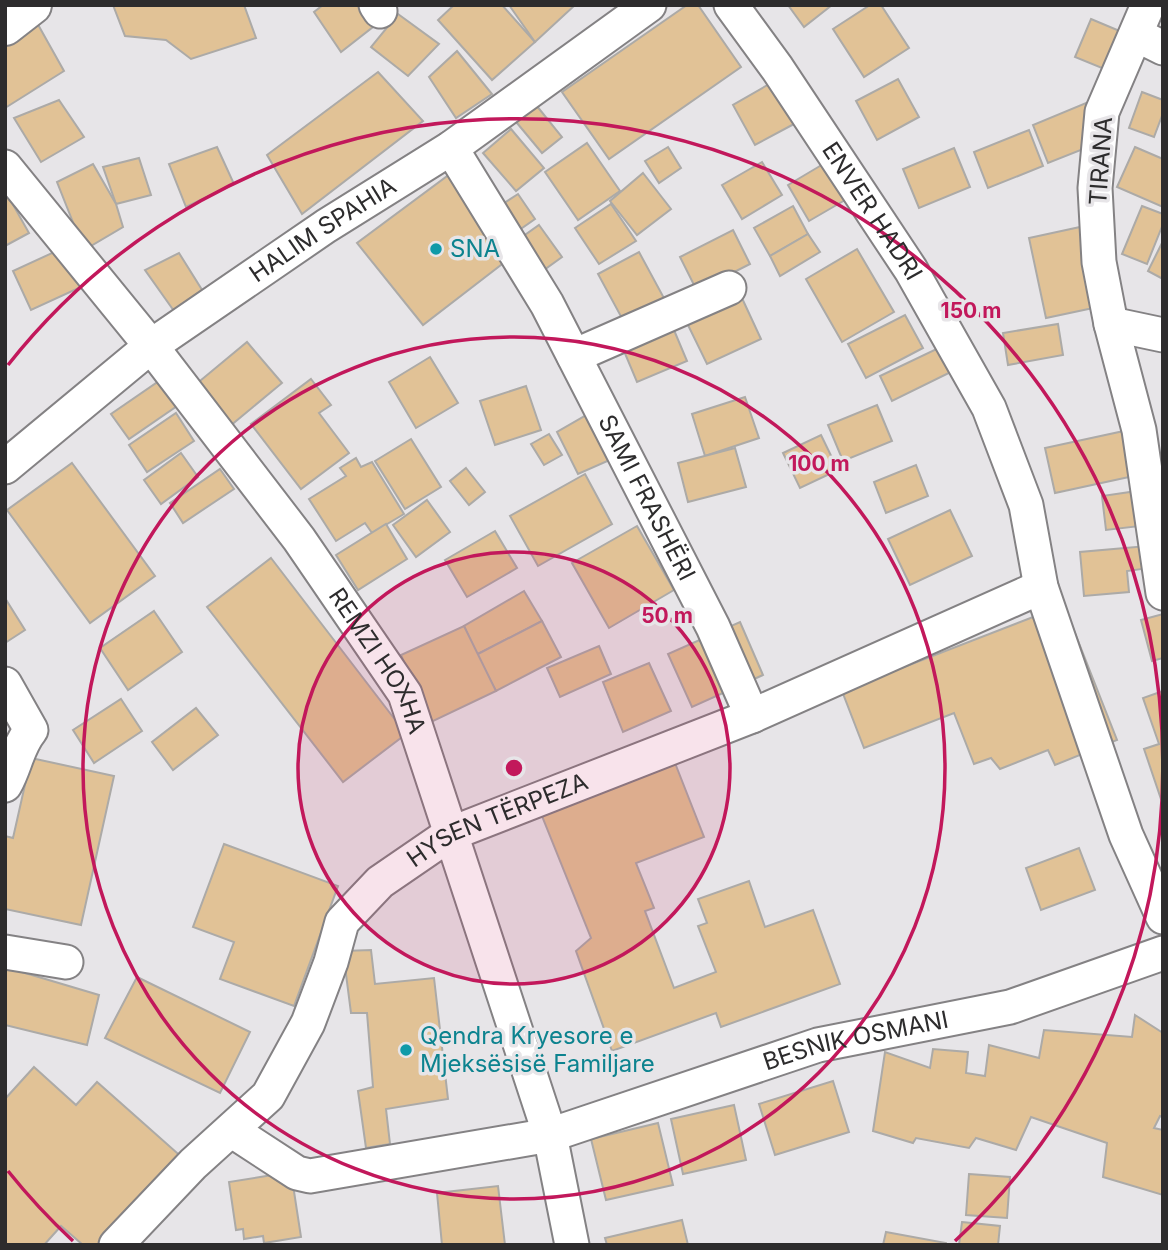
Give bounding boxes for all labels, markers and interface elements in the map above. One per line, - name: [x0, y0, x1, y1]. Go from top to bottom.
- street label: TIRANA: [1083, 116, 1118, 206]
- street label: ENVER HADRI: [816, 137, 929, 285]
- street label: HALIM SPAHIA: [244, 171, 401, 288]
- place label: SNA: [450, 234, 500, 263]
- marker: SNA: [428, 241, 444, 257]
- text: 150 m: [941, 298, 1001, 323]
- street label: SAMI FRASHËRI: [592, 410, 702, 585]
- text: 100 m: [788, 451, 850, 476]
- street label: REMZI HOXHA: [323, 582, 432, 737]
- text: 50 m: [641, 603, 693, 628]
- centre of rings: [502, 756, 526, 780]
- street label: HYSEN TËRPEZA: [401, 767, 592, 873]
- street label: BESNIK OSMANI: [759, 1005, 951, 1076]
- place label: Qendra Kryesore e Mjeksësisë Familjare: [420, 1021, 655, 1078]
- marker: Qendra Kryesore e Mjeksësisë Familjare: [398, 1042, 414, 1058]

